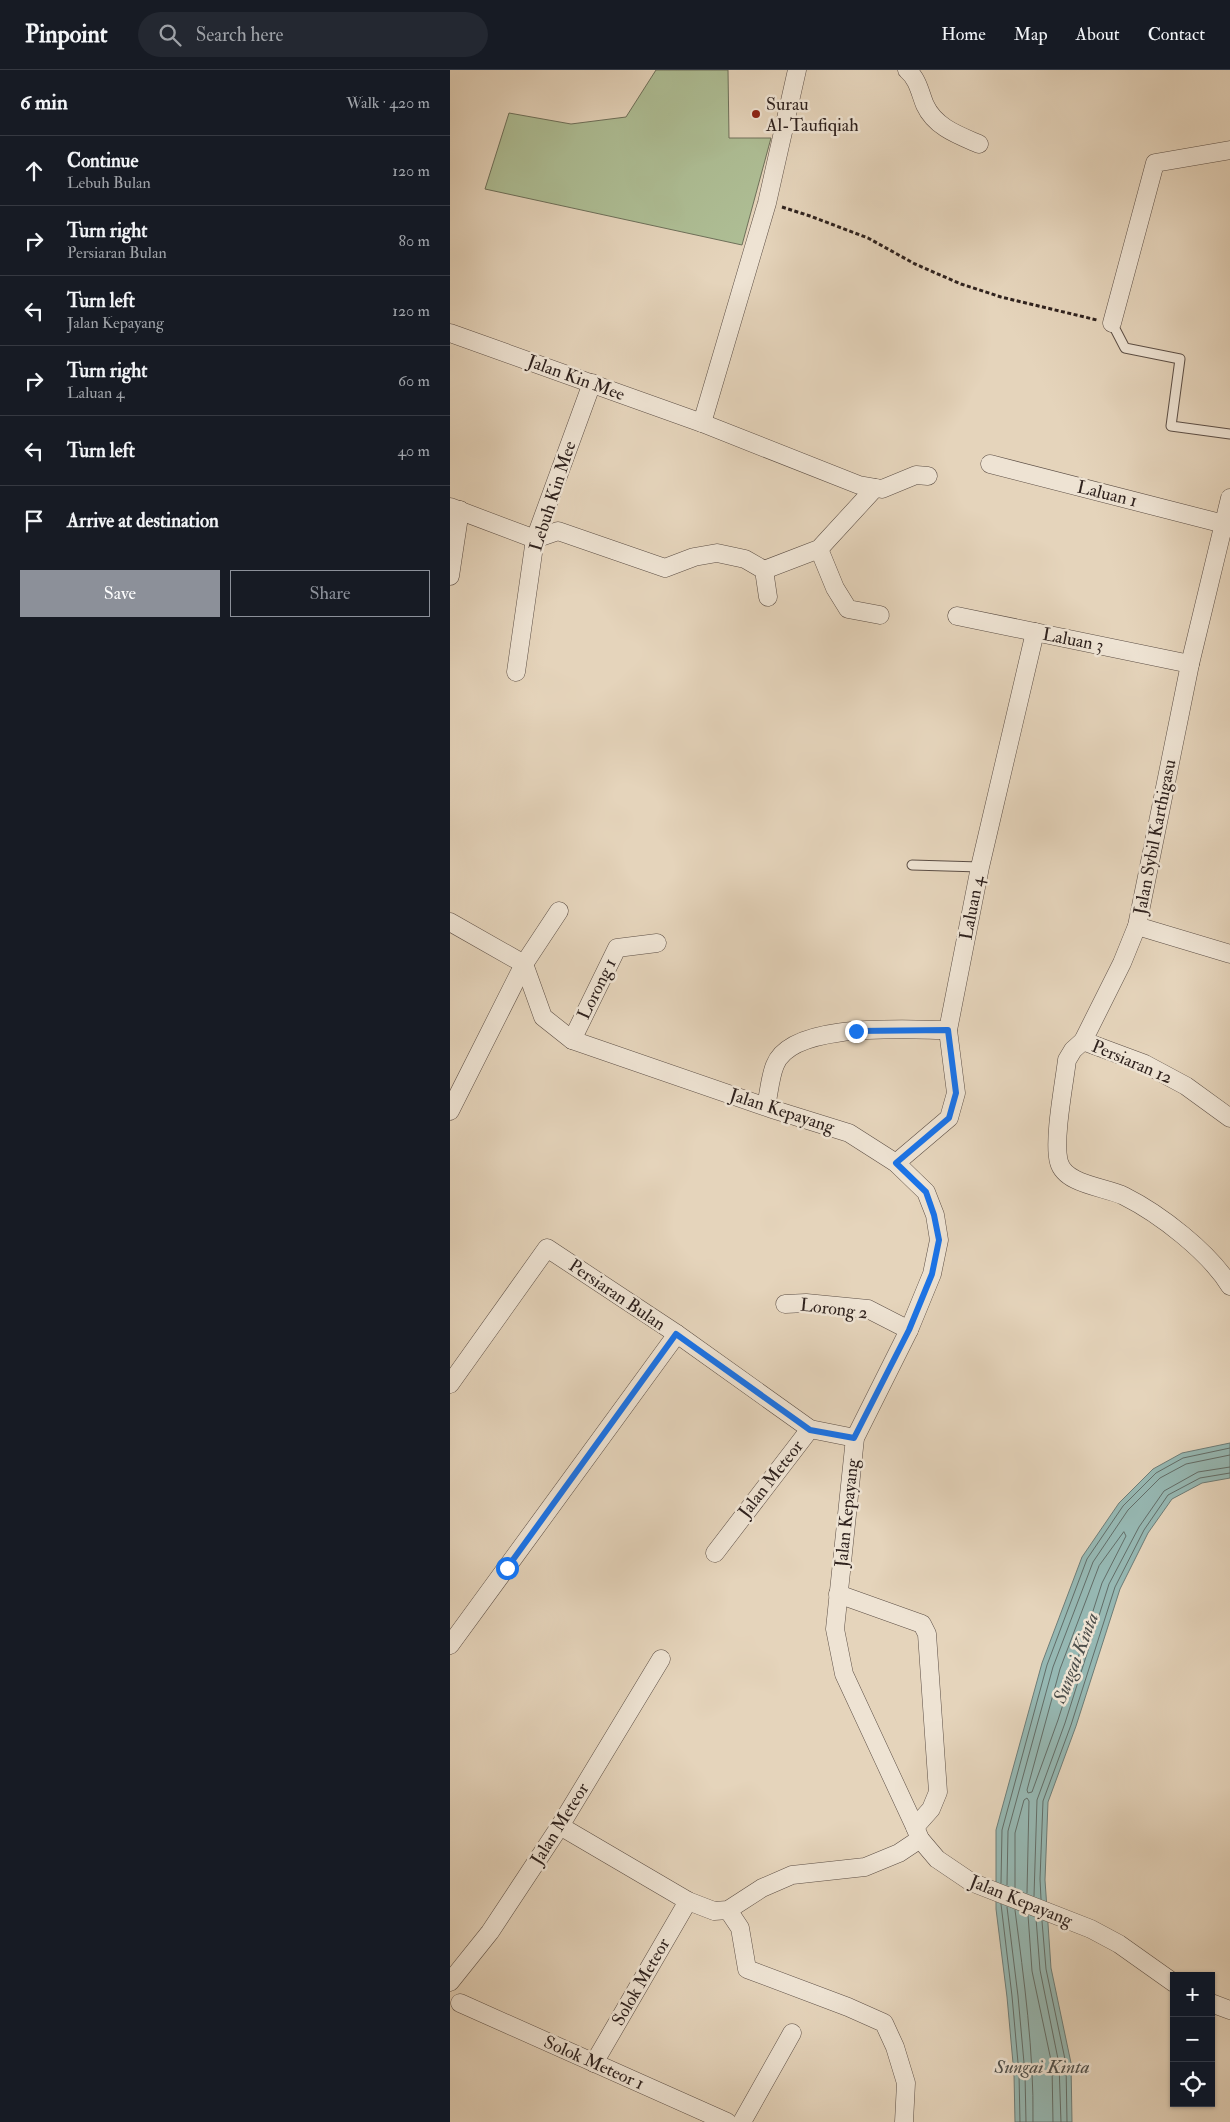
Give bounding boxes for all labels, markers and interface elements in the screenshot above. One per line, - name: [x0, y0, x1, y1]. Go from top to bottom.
- search box: [138, 12, 488, 57]
- text: Pinpoint: [25, 19, 108, 50]
- icon: search: [156, 21, 184, 49]
- text: Search here: [196, 23, 283, 47]
- text: Home: [941, 23, 986, 46]
- text: Map: [1014, 23, 1048, 46]
- text: About: [1076, 23, 1120, 46]
- text: Contact: [1148, 23, 1205, 46]
- text: 6 min: [20, 89, 68, 116]
- text: Walk · 420 m: [346, 93, 430, 113]
- place label: Surau Al-Taufiqiah: [765, 93, 859, 137]
- marker: Surau Al-Taufiqiah: [750, 108, 762, 120]
- text: Continue: [67, 149, 138, 173]
- icon: ahead: [20, 157, 48, 185]
- text: 120 m: [392, 161, 430, 181]
- text: Lebuh Bulan: [67, 173, 151, 193]
- text: Turn right: [67, 219, 147, 243]
- icon: right: [20, 227, 48, 255]
- text: 80 m: [399, 231, 430, 251]
- text: Persiaran Bulan: [67, 243, 167, 263]
- text: Turn left: [67, 289, 135, 313]
- icon: left: [20, 297, 48, 325]
- text: 120 m: [392, 301, 430, 321]
- text: Jalan Kepayang: [67, 313, 164, 333]
- street label: Jalan Kin Mee: [523, 349, 628, 406]
- text: Turn right: [67, 359, 147, 383]
- icon: right: [20, 367, 48, 395]
- text: 60 m: [398, 371, 430, 391]
- text: Laluan 4: [67, 383, 124, 403]
- icon: left: [20, 437, 48, 465]
- street label: Lebuh Kin Mee: [524, 438, 582, 554]
- text: Turn left: [67, 439, 135, 463]
- text: 40 m: [397, 441, 430, 461]
- street label: Laluan 1: [1075, 475, 1139, 513]
- icon: arrive: [20, 507, 48, 535]
- text: Arrive at destination: [67, 509, 219, 533]
- button: Save: [20, 570, 220, 617]
- button: Share: [230, 570, 430, 617]
- street label: Laluan 3: [1041, 623, 1105, 657]
- street label: Jalan Sybil Karthigasu: [1128, 757, 1181, 918]
- street label: Laluan 4: [955, 873, 990, 942]
- street label: Lorong 1: [572, 955, 622, 1023]
- route end: [845, 1020, 868, 1043]
- street label: Persiaran 12: [1088, 1035, 1176, 1089]
- street label: Jalan Kepayang: [726, 1083, 838, 1139]
- street label: Persiaran Bulan: [564, 1254, 670, 1336]
- street label: Lorong 2: [799, 1293, 869, 1325]
- street label: Jalan Meteor: [733, 1435, 809, 1523]
- street label: Jalan Kepayang: [830, 1456, 864, 1569]
- route start: [496, 1557, 519, 1580]
- water label: Sungai Kinta: [1047, 1609, 1104, 1708]
- street label: Jalan Meteor: [525, 1778, 594, 1870]
- street label: Jalan Kepayang: [965, 1870, 1077, 1932]
- street label: Solok Meteor: [607, 1934, 675, 2030]
- map controls: [1170, 1972, 1215, 2107]
- button: +: [1170, 1972, 1215, 2017]
- button: −: [1170, 2017, 1215, 2062]
- street label: Solok Meteor 1: [540, 2031, 648, 2095]
- water label: Sungai Kinta: [993, 2055, 1090, 2079]
- button: locate: [1170, 2062, 1215, 2107]

